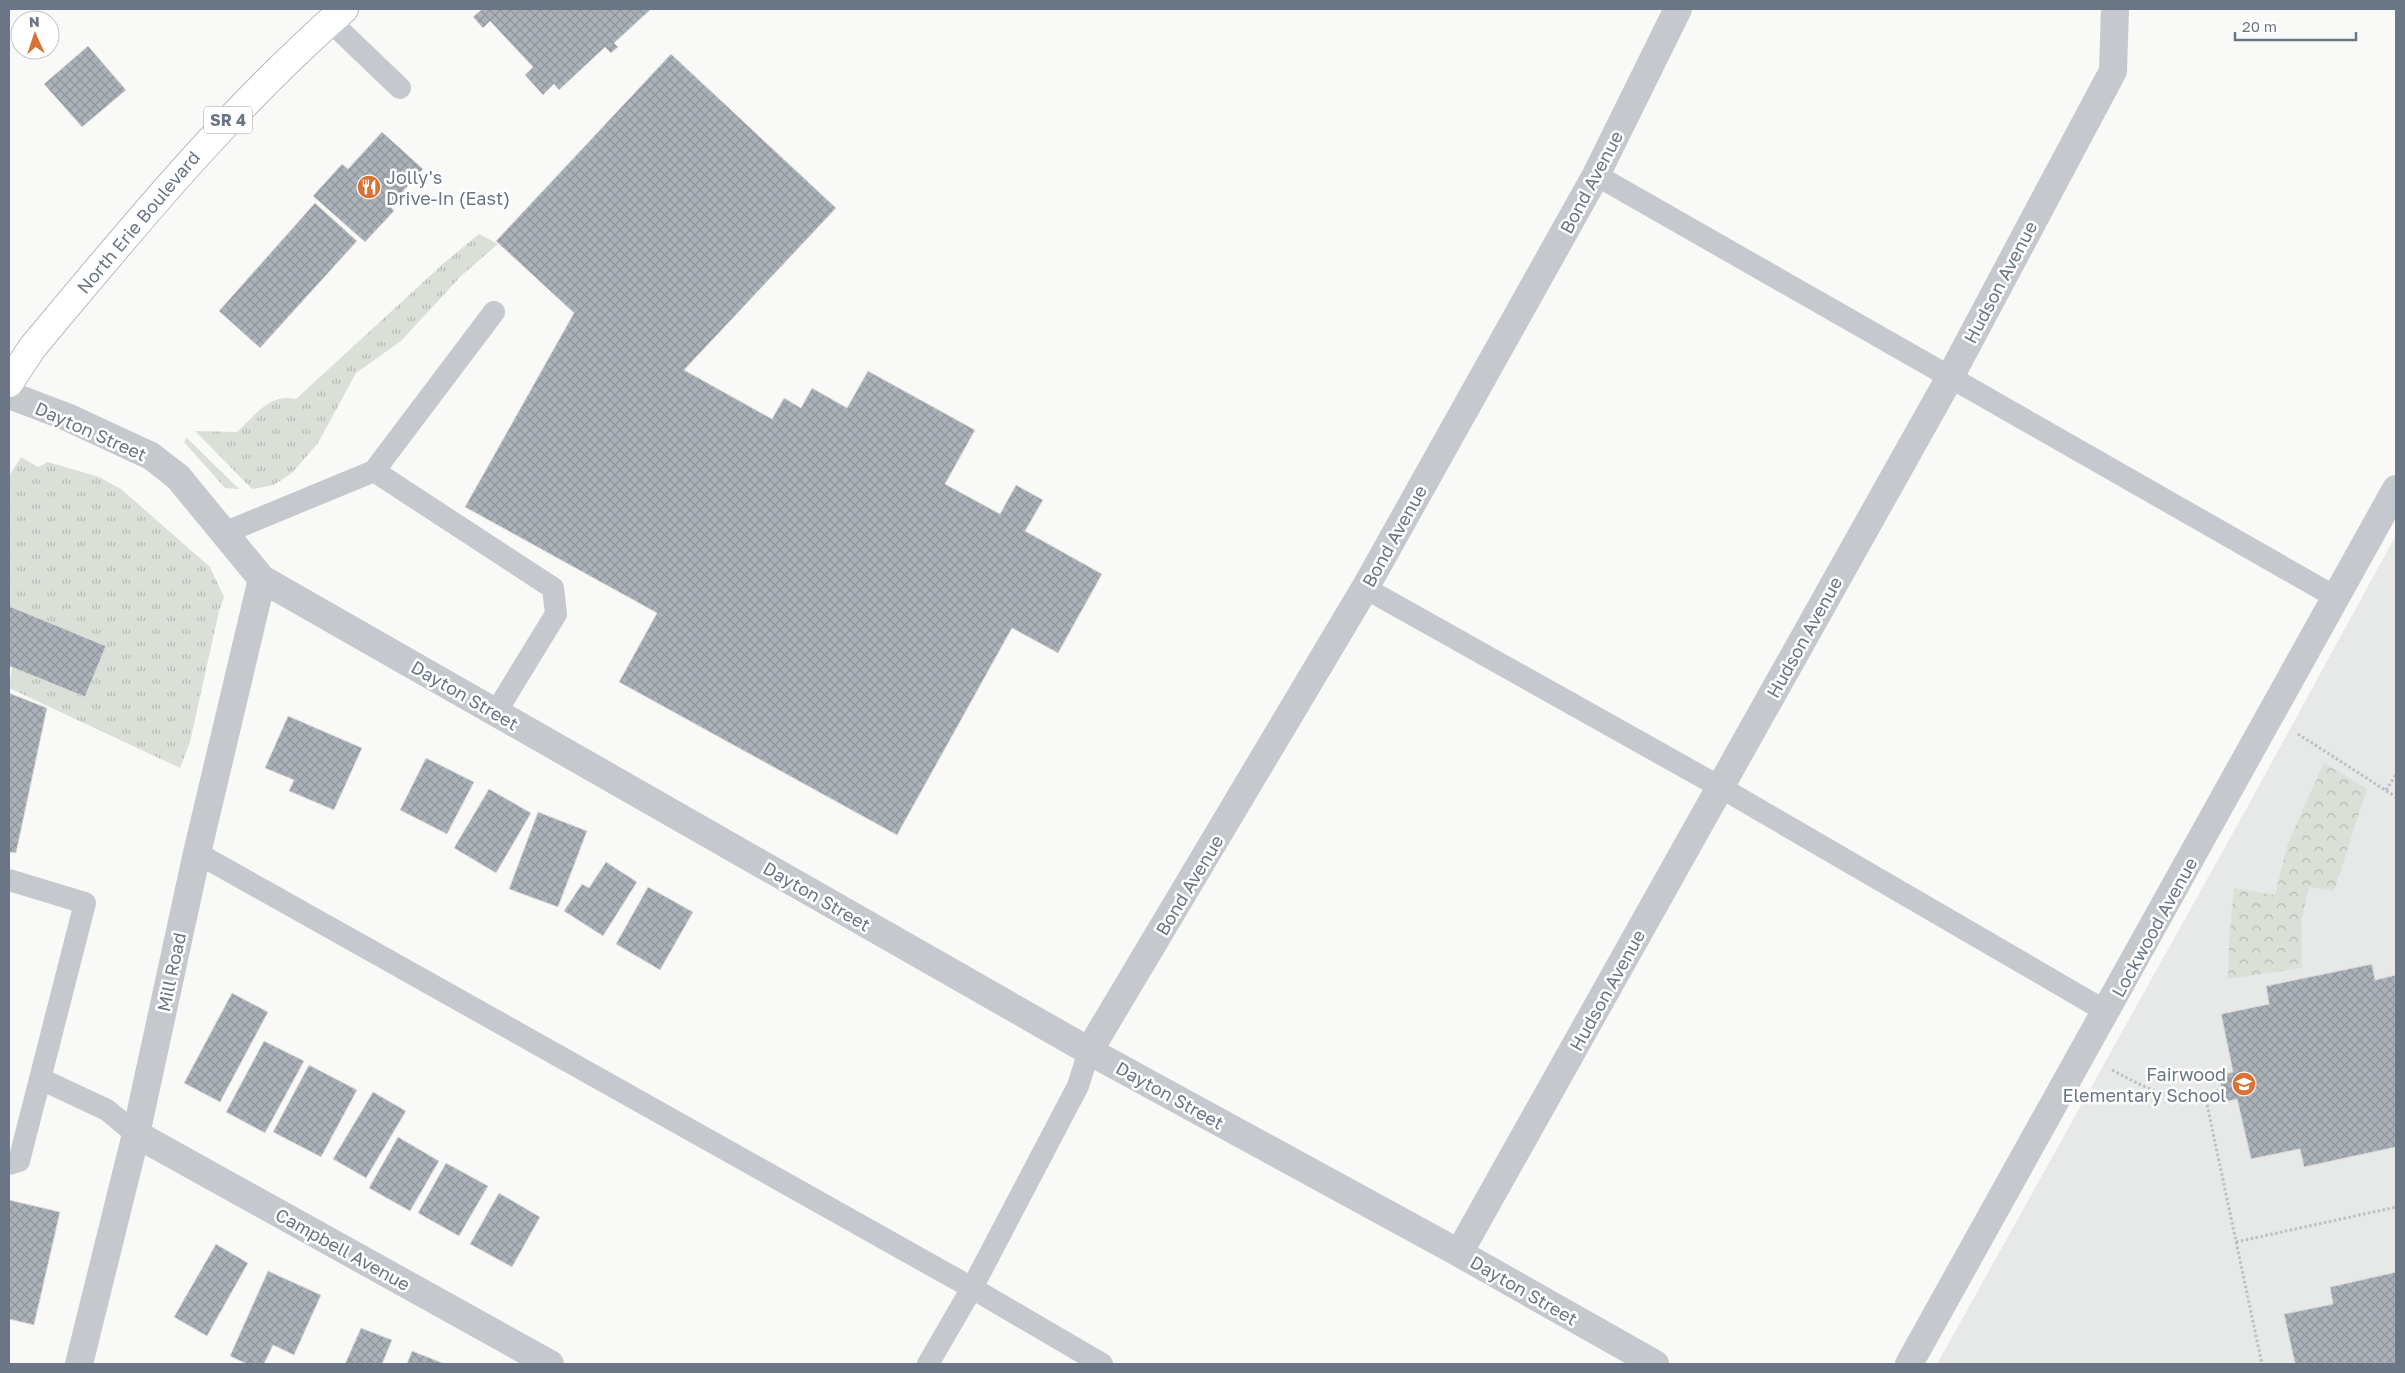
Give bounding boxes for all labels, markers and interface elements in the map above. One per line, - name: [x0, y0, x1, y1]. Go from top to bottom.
- north arrow: [10, 10, 60, 60]
- scale bar: [2235, 10, 2356, 42]
- text: N: [29, 13, 40, 30]
- text: 20 m: [2242, 17, 2277, 35]
- road number: SR 4: [204, 106, 252, 134]
- street label: Bond Avenue: [1555, 127, 1627, 237]
- street label: North Erie Boulevard: [72, 146, 204, 298]
- place label: Jolly's Drive-In (East): [386, 166, 510, 209]
- restaurant icon: Jolly's Drive-In (East): [356, 174, 382, 200]
- street label: Hudson Avenue: [1959, 217, 2041, 347]
- street label: Dayton Street: [32, 397, 150, 465]
- street label: Bond Avenue: [1357, 481, 1431, 591]
- street label: Hudson Avenue: [1762, 573, 1846, 701]
- street label: Dayton Street: [408, 656, 522, 734]
- street label: Bond Avenue: [1150, 831, 1228, 939]
- street label: Lockwood Avenue: [2107, 853, 2201, 1001]
- street label: Dayton Street: [760, 857, 874, 935]
- street label: Hudson Avenue: [1565, 926, 1649, 1054]
- street label: Mill Road: [152, 930, 190, 1014]
- street label: Dayton Street: [1112, 1056, 1228, 1134]
- place label: Fairwood Elementary School: [2062, 1063, 2226, 1106]
- school or university icon: Fairwood Elementary School: [2231, 1071, 2257, 1097]
- street label: Campbell Avenue: [272, 1203, 414, 1295]
- street label: Dayton Street: [1467, 1251, 1581, 1329]

